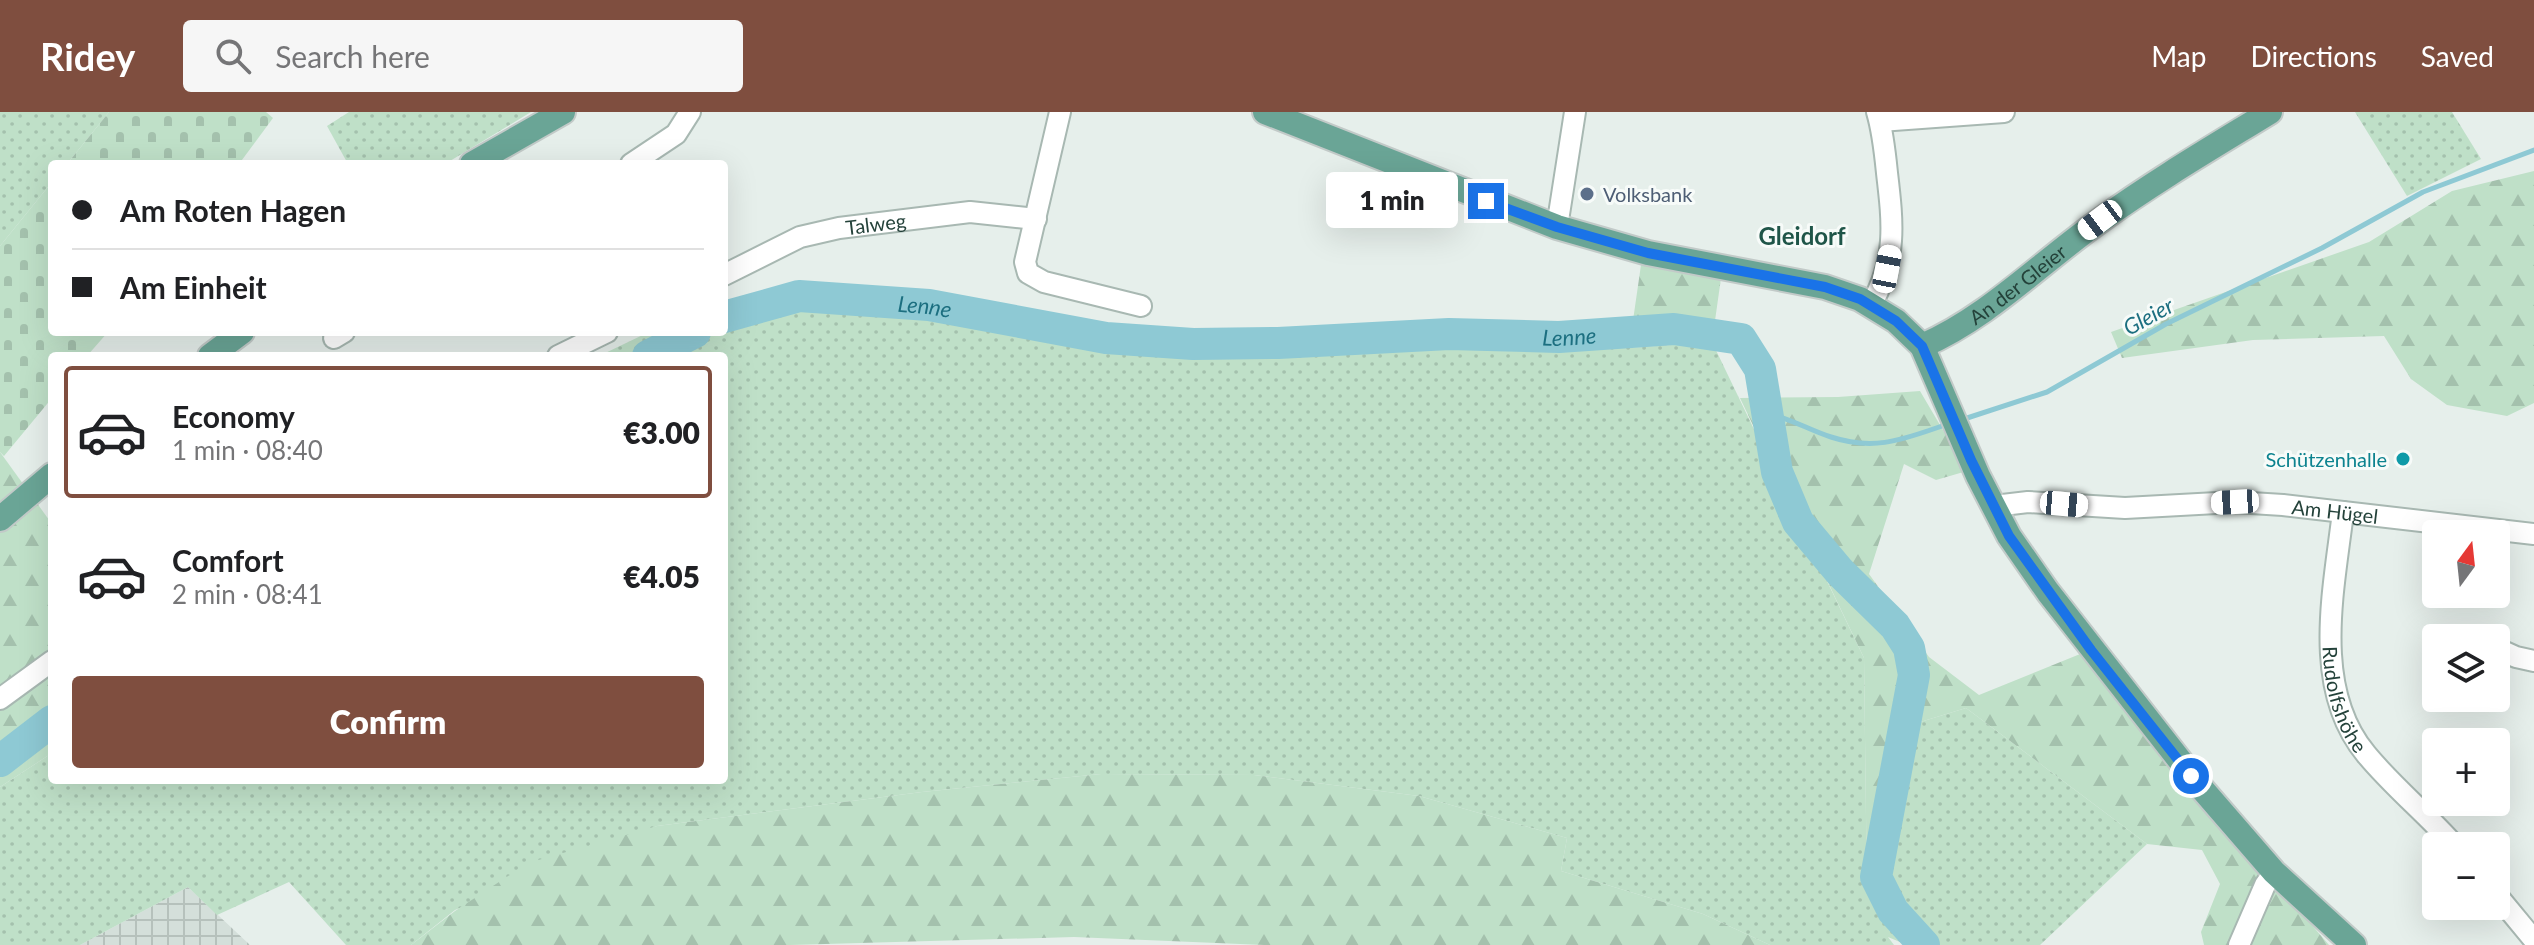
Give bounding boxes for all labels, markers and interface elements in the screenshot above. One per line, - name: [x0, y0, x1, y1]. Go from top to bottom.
- search box: [183, 20, 743, 92]
- text: Ridey: [40, 33, 135, 79]
- icon: search: [211, 34, 255, 78]
- text: Search here: [275, 38, 430, 74]
- text: Map: [2151, 39, 2206, 73]
- text: Directions: [2250, 39, 2377, 73]
- text: Saved: [2421, 39, 2494, 73]
- callout: 1 min: [1326, 173, 1458, 229]
- place label: Volksbank: [1603, 182, 1693, 206]
- route end: [1468, 183, 1504, 219]
- text: 1 min: [1360, 184, 1424, 216]
- marker: Volksbank: [1578, 185, 1596, 203]
- text: Am Roten Hagen: [120, 192, 346, 228]
- car: [2074, 196, 2126, 244]
- street label: Talweg: [844, 208, 907, 239]
- district label: Gleidorf: [1758, 221, 1846, 250]
- street label: An der Gleier: [1964, 239, 2071, 329]
- car: [1871, 243, 1903, 295]
- text: Am Einheit: [120, 269, 267, 305]
- water label: Lenne: [897, 289, 954, 322]
- water label: Gleier: [2118, 291, 2178, 341]
- water label: Lenne: [1542, 321, 1597, 351]
- icon: car: [76, 396, 148, 468]
- text: Economy: [172, 398, 295, 434]
- text: €3.00: [623, 414, 700, 450]
- text: 1 min · 08:40: [172, 434, 323, 466]
- place label: Schützenhalle: [2266, 447, 2387, 471]
- marker: Schützenhalle: [2394, 450, 2412, 468]
- car: [2210, 489, 2260, 515]
- car: [2039, 490, 2089, 518]
- street label: Am Hügel: [2290, 494, 2380, 528]
- north arrow: [2422, 520, 2510, 608]
- map controls: [2422, 520, 2510, 920]
- icon: car: [76, 540, 148, 612]
- text: Comfort: [172, 542, 284, 578]
- text: €4.05: [623, 558, 700, 594]
- text: 2 min · 08:41: [172, 578, 323, 610]
- button: layers: [2422, 624, 2510, 712]
- street label: Rudolfshöhe: [2319, 645, 2372, 757]
- button: Confirm: [72, 676, 704, 768]
- button: +: [2422, 728, 2510, 816]
- route start: [2173, 758, 2209, 794]
- button: −: [2422, 832, 2510, 920]

